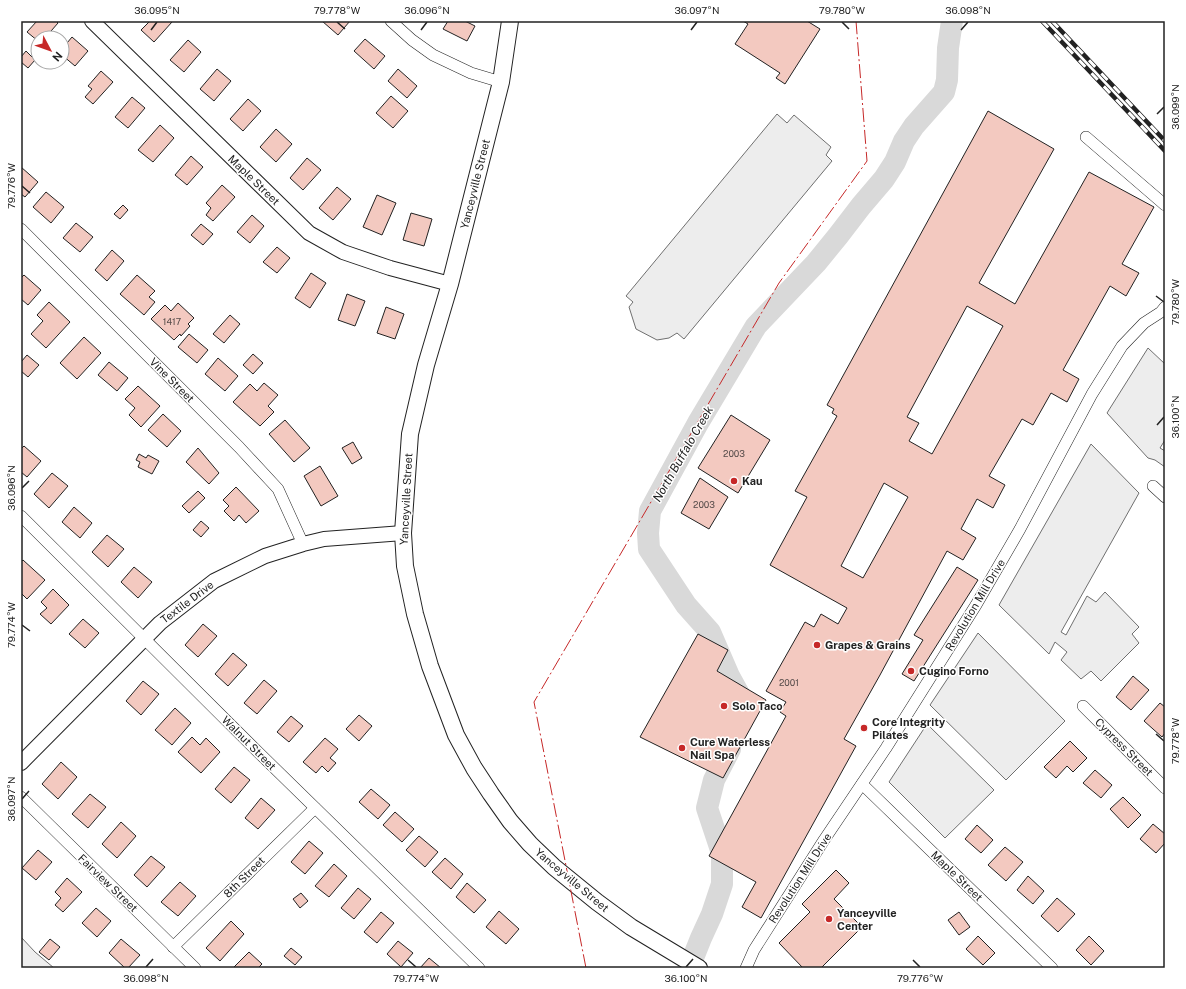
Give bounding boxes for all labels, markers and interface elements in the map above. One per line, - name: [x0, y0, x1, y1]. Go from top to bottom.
- text: 36.095°N: [134, 4, 180, 16]
- text: 79.778°W: [314, 4, 361, 16]
- text: 36.096°N: [404, 4, 450, 16]
- text: 36.097°N: [674, 4, 720, 16]
- text: 79.780°W: [819, 4, 866, 16]
- text: 36.098°N: [945, 4, 991, 16]
- north arrow: [30, 30, 70, 70]
- text: N: [50, 49, 65, 64]
- text: 36.099°N: [1169, 84, 1181, 130]
- street label: Yanceyville Street: [458, 138, 492, 230]
- street label: Maple Street: [226, 153, 282, 207]
- text: 79.776°W: [5, 162, 17, 209]
- text: 79.780°W: [1169, 278, 1181, 325]
- house number: 1417: [163, 316, 181, 327]
- street label: Vine Street: [147, 355, 197, 405]
- text: 36.100°N: [1169, 395, 1181, 439]
- water label: North Buffalo Creek: [650, 403, 716, 504]
- house number: 2003: [723, 448, 745, 459]
- street label: Yanceyville Street: [398, 453, 414, 545]
- text: 36.096°N: [5, 465, 17, 511]
- place label: Kau: [742, 475, 763, 487]
- marker: Kau: [729, 476, 739, 486]
- house number: 2003: [693, 499, 715, 510]
- street label: Revolution Mill Drive: [943, 557, 1007, 653]
- street label: Textile Drive: [158, 578, 216, 626]
- text: 79.774°W: [5, 601, 17, 648]
- place label: Grapes & Grains: [825, 639, 911, 651]
- marker: Grapes & Grains: [812, 640, 822, 650]
- place label: Cugino Forno: [919, 665, 989, 677]
- marker: Cugino Forno: [906, 666, 916, 676]
- house number: 2001: [779, 677, 799, 688]
- place label: Solo Taco: [732, 700, 783, 712]
- marker: Solo Taco: [719, 701, 729, 711]
- street label: Walnut Street: [220, 714, 278, 772]
- place label: Core Integrity Pilates: [872, 716, 946, 741]
- street label: Cypress Street: [1093, 716, 1155, 778]
- text: 79.778°W: [1169, 717, 1181, 764]
- marker: Core Integrity Pilates: [859, 723, 869, 733]
- place label: Cure Waterless Nail Spa: [690, 736, 770, 761]
- marker: Cure Waterless Nail Spa: [677, 743, 687, 753]
- text: 36.097°N: [5, 776, 17, 822]
- street label: Revolution Mill Drive: [766, 831, 834, 925]
- street label: Yanceyville Street: [533, 846, 611, 914]
- street label: Maple Street: [929, 849, 985, 903]
- street label: Fairview Street: [76, 852, 140, 914]
- street label: 8th Street: [221, 854, 267, 900]
- place label: Yanceyville Center: [837, 907, 897, 932]
- marker: Yanceyville Center: [824, 914, 834, 924]
- text: 36.098°N: [123, 972, 169, 984]
- text: 79.774°W: [393, 972, 440, 984]
- text: 36.100°N: [664, 972, 708, 984]
- text: 79.776°W: [897, 972, 944, 984]

